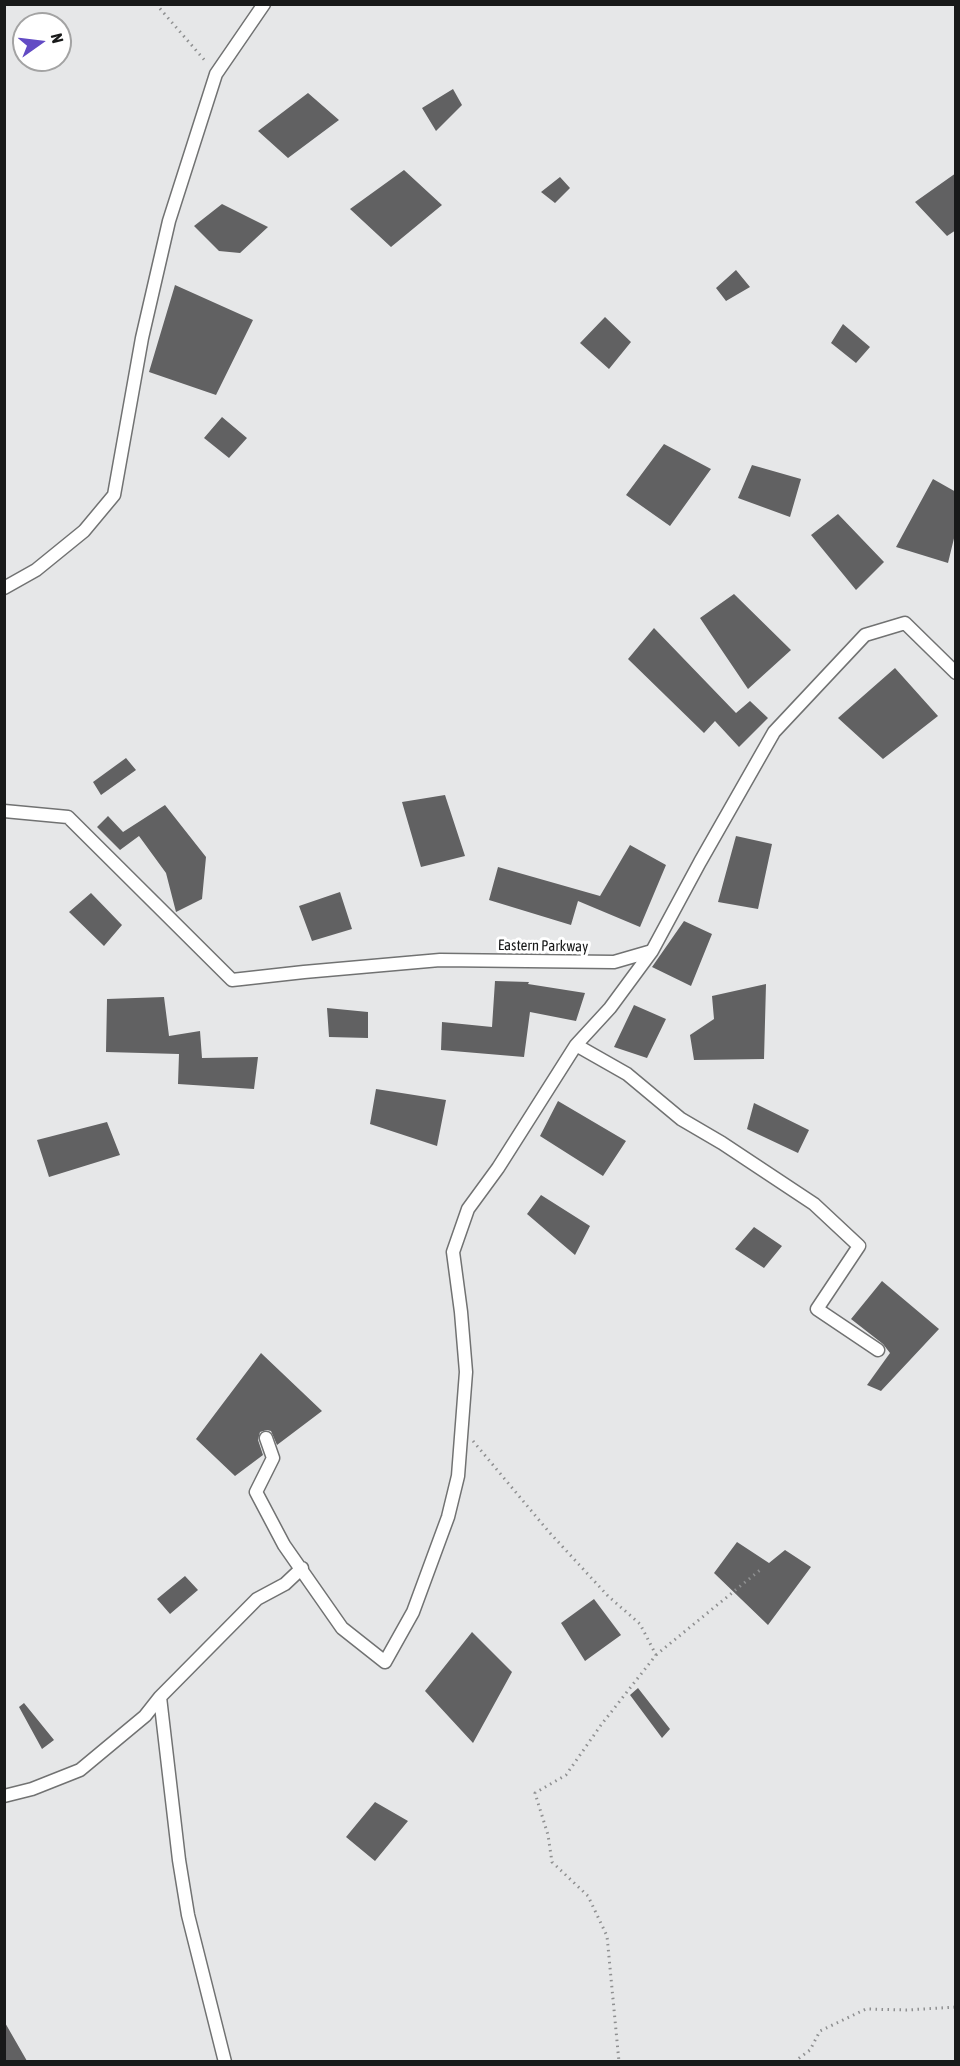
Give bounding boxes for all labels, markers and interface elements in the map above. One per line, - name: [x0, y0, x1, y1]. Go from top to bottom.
- north arrow: [12, 12, 72, 72]
- text: N: [48, 31, 67, 45]
- street label: Eastern Parkway: [498, 936, 588, 956]

